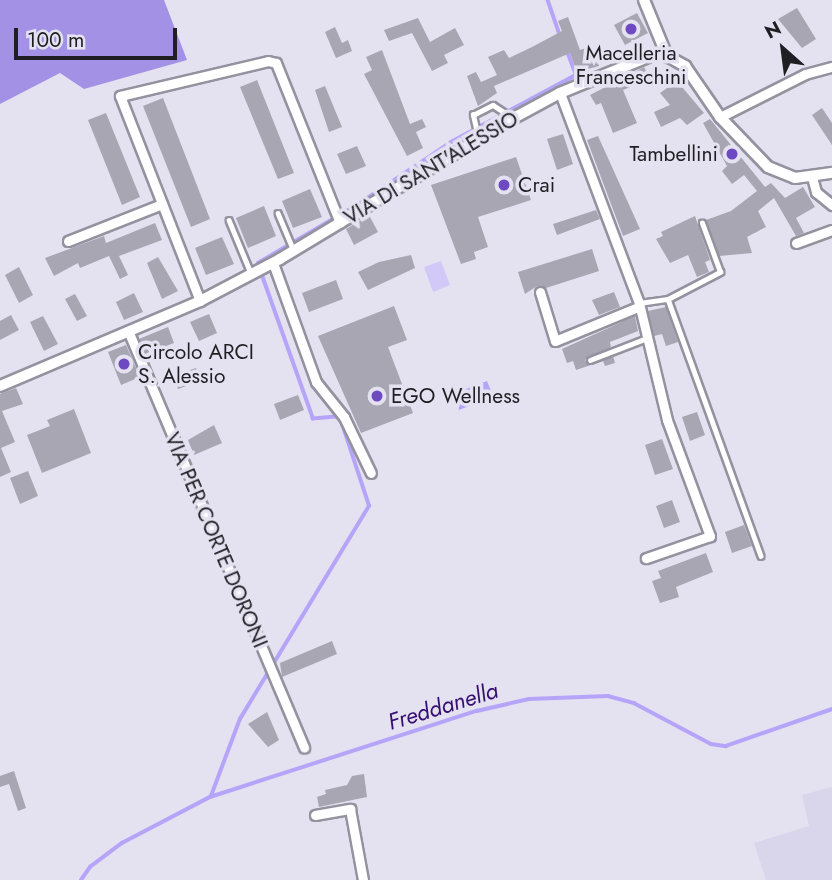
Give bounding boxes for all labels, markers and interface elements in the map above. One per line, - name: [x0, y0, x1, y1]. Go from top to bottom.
- scale bar: [18, 14, 180, 58]
- north arrow: [748, 14, 818, 84]
- text: N: [760, 15, 786, 45]
- marker: Macelleria Franceschini: [623, 21, 639, 37]
- text: 100 m: [27, 25, 84, 55]
- place label: Macelleria Franceschini: [576, 40, 686, 90]
- street label: VIA DI SANT'ALESSIO: [339, 106, 523, 230]
- place label: Tambellini: [629, 141, 718, 167]
- marker: Tambellini: [724, 146, 740, 162]
- place label: Crai: [518, 172, 555, 198]
- marker: Crai: [496, 177, 512, 193]
- place label: Circolo ARCI S. Alessio: [138, 339, 254, 389]
- marker: Circolo ARCI S. Alessio: [116, 356, 132, 372]
- place label: EGO Wellness: [391, 383, 520, 409]
- marker: EGO Wellness: [369, 388, 385, 404]
- street label: VIA PER CORTE DORONI: [159, 429, 273, 651]
- water label: Freddanella: [385, 676, 501, 736]

